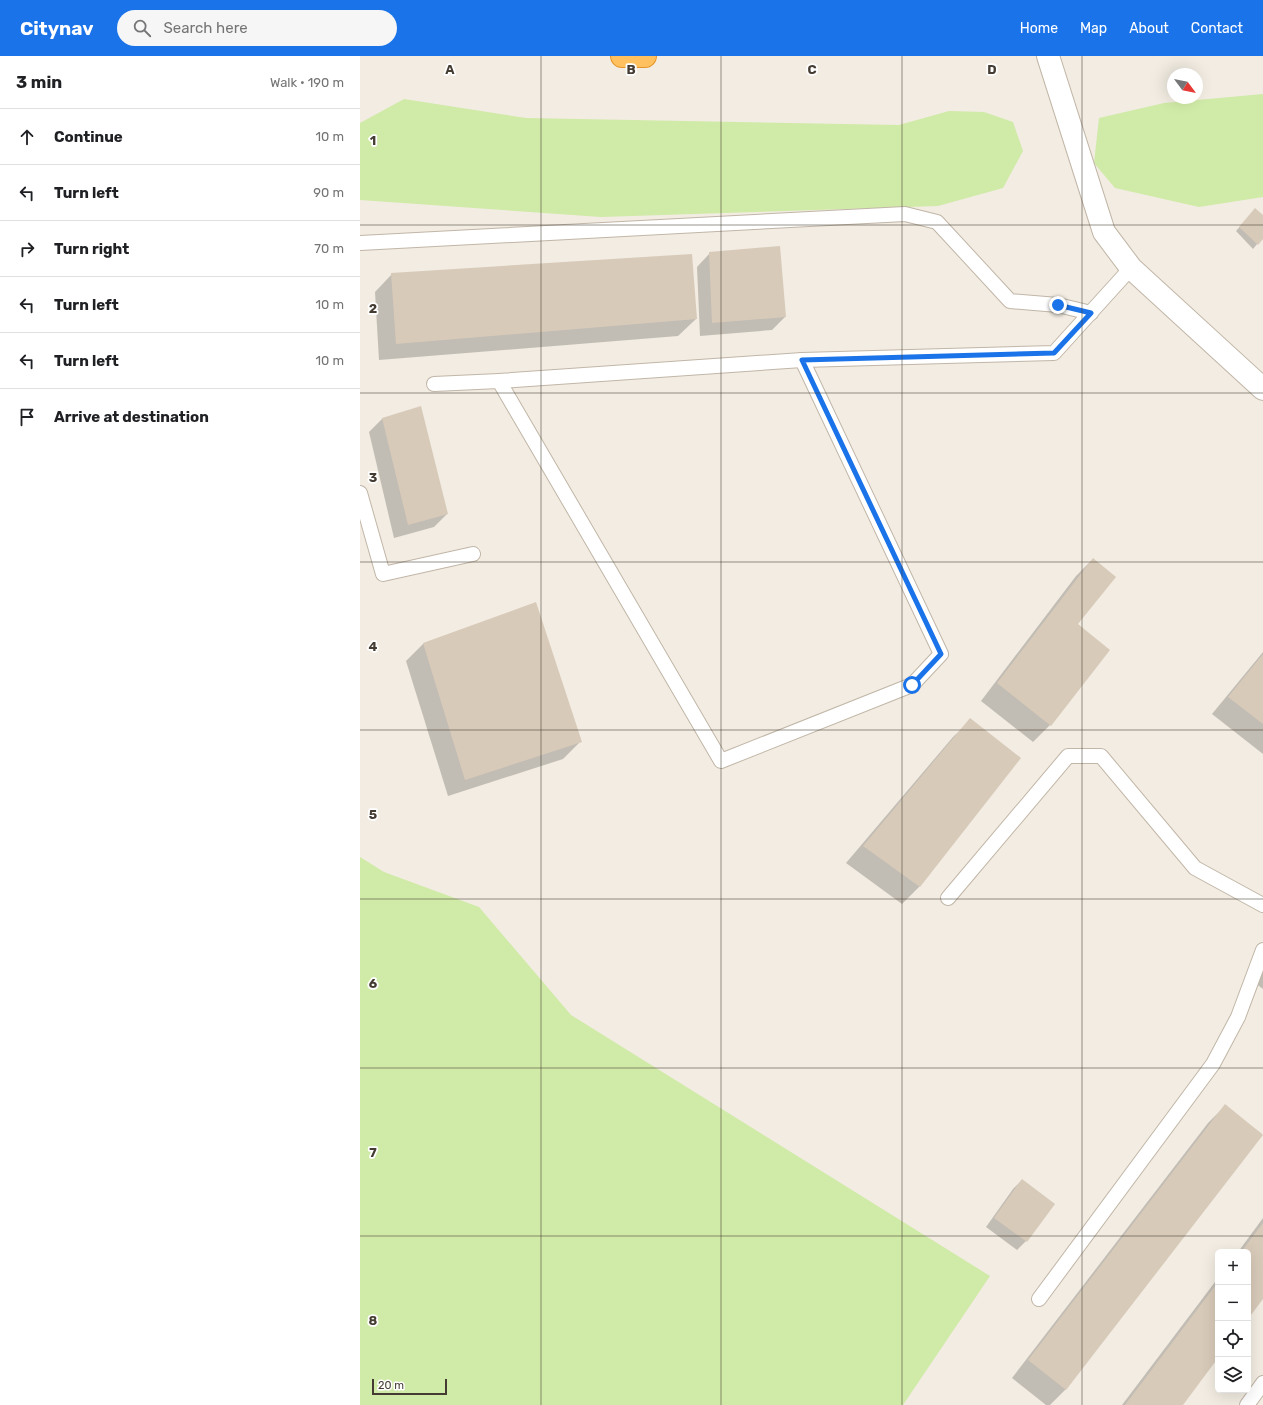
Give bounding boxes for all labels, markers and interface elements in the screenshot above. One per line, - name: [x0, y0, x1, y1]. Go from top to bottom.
- search box: [117, 10, 397, 46]
- text: Citynav: [20, 17, 93, 40]
- icon: search: [131, 17, 153, 39]
- text: Search here: [163, 19, 248, 37]
- text: Home: [1020, 20, 1058, 37]
- text: Map: [1080, 20, 1107, 37]
- text: About: [1129, 20, 1169, 37]
- text: Contact: [1191, 20, 1243, 37]
- text: A: [445, 62, 455, 77]
- text: B: [626, 62, 636, 77]
- text: C: [807, 62, 817, 77]
- text: D: [987, 62, 997, 77]
- north arrow: [1167, 68, 1203, 104]
- text: 3 min: [16, 72, 62, 92]
- text: Walk · 190 m: [270, 75, 344, 90]
- icon: ahead: [16, 126, 38, 148]
- text: Continue: [54, 128, 123, 146]
- text: 10 m: [315, 129, 344, 144]
- text: 1: [370, 133, 376, 148]
- icon: left: [16, 182, 38, 204]
- text: Turn left: [54, 184, 119, 202]
- text: 90 m: [313, 185, 344, 200]
- icon: right: [16, 238, 38, 260]
- text: Turn right: [54, 240, 129, 258]
- text: 70 m: [314, 241, 344, 256]
- icon: left: [16, 294, 38, 316]
- text: Turn left: [54, 296, 119, 314]
- route end: [1049, 296, 1067, 314]
- text: 10 m: [315, 297, 344, 312]
- text: 2: [369, 301, 377, 316]
- icon: left: [16, 350, 38, 372]
- text: Turn left: [54, 352, 119, 370]
- text: 10 m: [315, 353, 344, 368]
- icon: arrive: [16, 406, 38, 428]
- text: Arrive at destination: [54, 408, 209, 426]
- text: 3: [369, 470, 378, 485]
- text: 4: [369, 639, 378, 654]
- route start: [903, 676, 921, 694]
- text: 5: [369, 807, 377, 822]
- text: 6: [369, 976, 378, 991]
- text: 7: [369, 1145, 377, 1160]
- map controls: [1215, 1249, 1251, 1393]
- button: +: [1215, 1249, 1251, 1285]
- button: −: [1215, 1285, 1251, 1321]
- text: 8: [369, 1313, 378, 1328]
- button: locate: [1215, 1321, 1251, 1357]
- button: layers: [1215, 1357, 1251, 1393]
- scale bar: [372, 1377, 447, 1396]
- text: 20 m: [378, 1379, 404, 1392]

